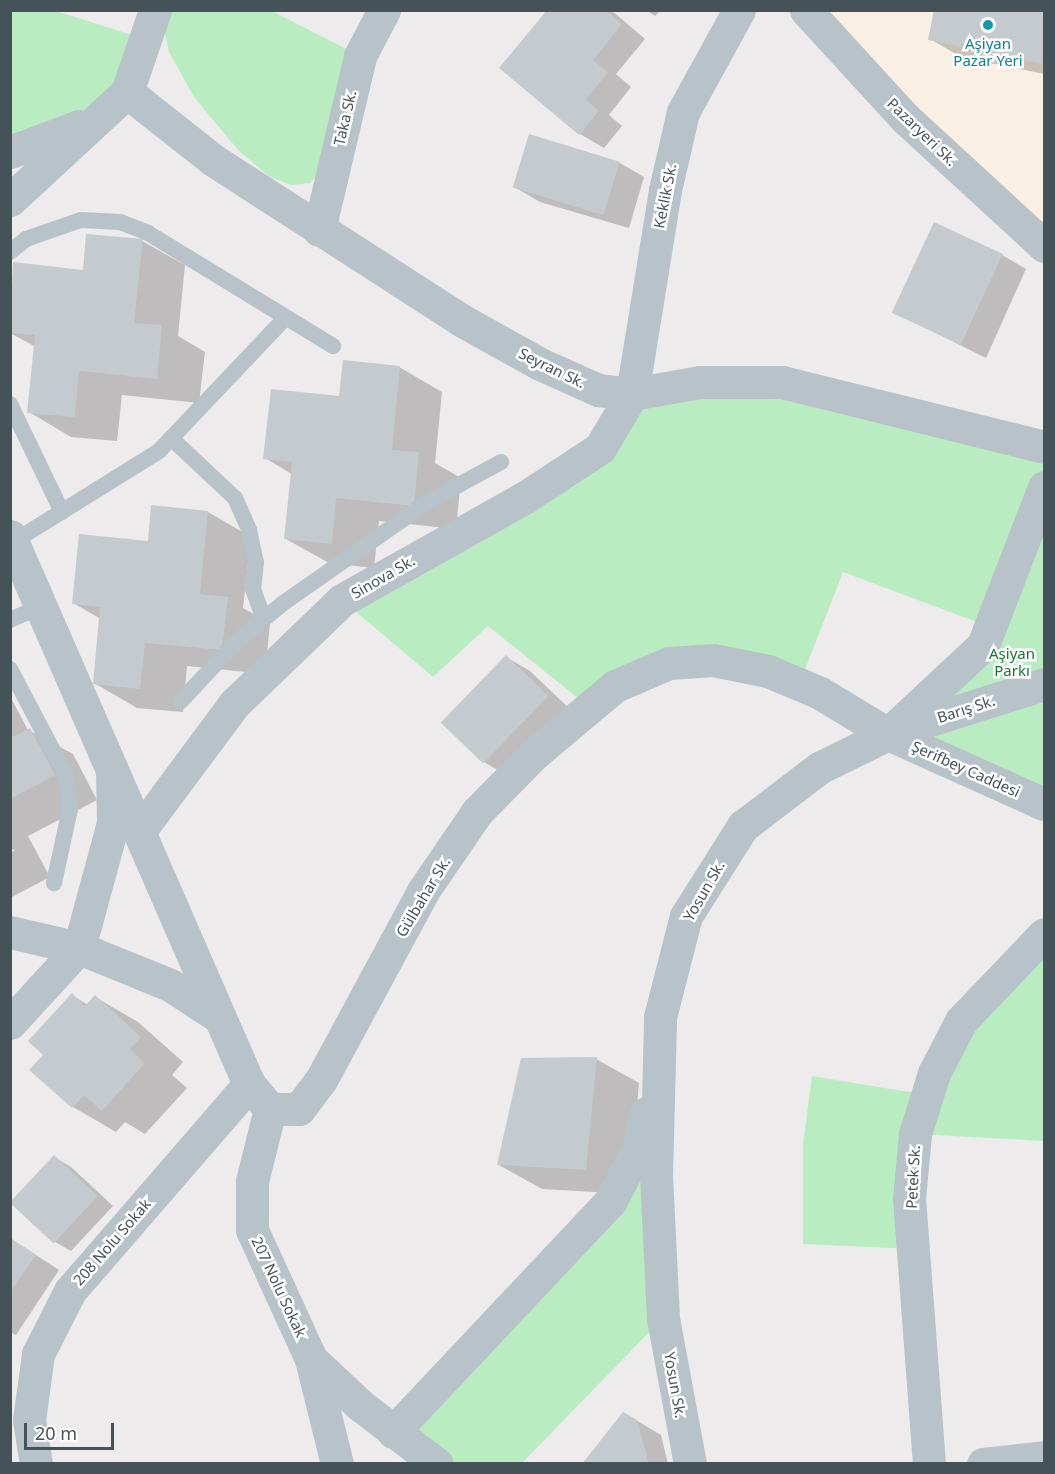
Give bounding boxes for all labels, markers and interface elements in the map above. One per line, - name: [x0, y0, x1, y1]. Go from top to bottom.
- marker: Aşiyan Pazar Yeri: [981, 18, 995, 32]
- place label: Aşiyan Pazar Yeri: [953, 34, 1023, 69]
- street label: Taka Sk.: [330, 89, 360, 147]
- street label: Pazaryeri Sk.: [884, 94, 960, 170]
- street label: Keklik Sk.: [650, 162, 680, 230]
- street label: Seyran Sk.: [516, 344, 588, 392]
- street label: Sinova Sk.: [348, 552, 418, 602]
- park label: Aşiyan Parkı: [989, 644, 1035, 679]
- street label: Barış Sk.: [935, 691, 997, 727]
- street label: Şerifbey Caddesi: [909, 737, 1023, 801]
- street label: Gülbahar Sk.: [392, 854, 454, 940]
- street label: Yosun Sk.: [680, 858, 728, 924]
- street label: Petek Sk.: [902, 1145, 924, 1209]
- street label: 208 Nolu Sokak: [69, 1195, 155, 1289]
- street label: 207 Nolu Sokak: [248, 1234, 310, 1340]
- street label: Yosun Sk.: [660, 1351, 690, 1419]
- scale bar: [27, 1411, 117, 1449]
- text: 20 m: [35, 1421, 77, 1445]

